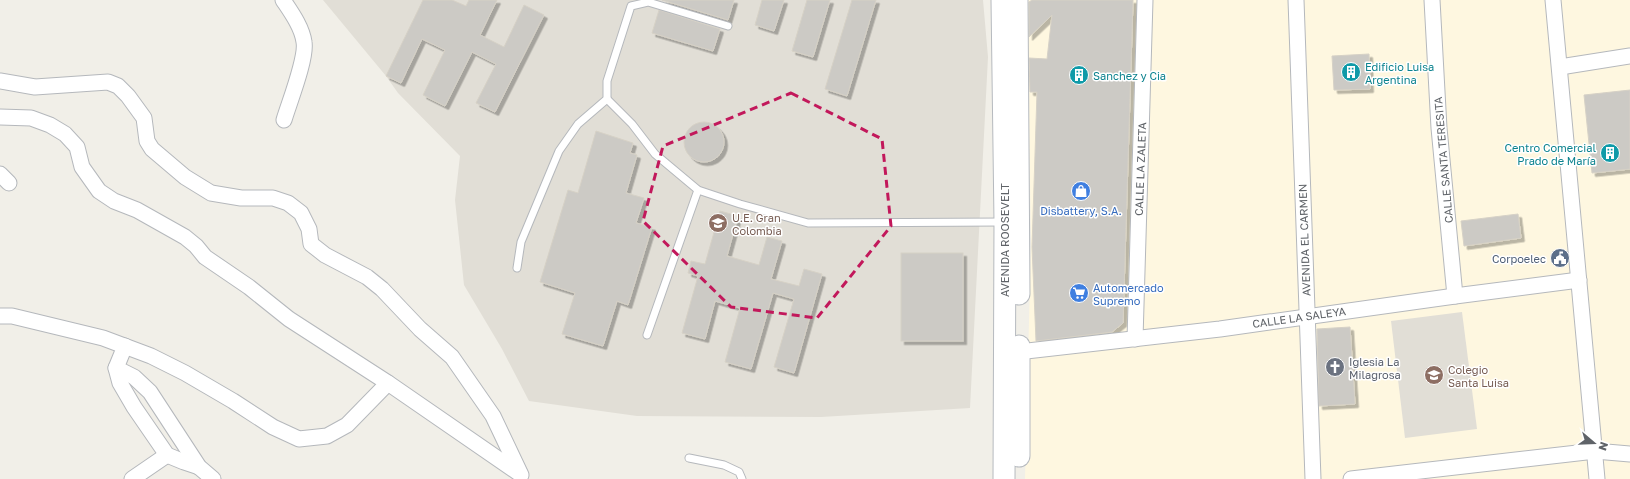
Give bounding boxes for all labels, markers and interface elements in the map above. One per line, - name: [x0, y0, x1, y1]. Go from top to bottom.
- place label: Edificio Luisa Argentina: [1365, 60, 1434, 86]
- building icon: Edificio Luisa Argentina: [1340, 61, 1362, 83]
- building icon: Sanchez y Cia: [1068, 64, 1090, 86]
- place label: Sanchez y Cia: [1093, 69, 1166, 82]
- street label: CALLE SANTA TERESITA: [1431, 96, 1455, 224]
- street label: CALLE LA ZALETA: [1132, 121, 1148, 216]
- place label: Centro Comercial Prado de María: [1505, 141, 1596, 167]
- building icon: Centro Comercial Prado de María: [1599, 142, 1621, 164]
- shop icon: Disbattery, S.A.: [1070, 180, 1092, 202]
- street label: AVENIDA ROOSEVELT: [998, 183, 1011, 297]
- street label: AVENIDA EL CARMEN: [1296, 184, 1312, 296]
- place label: Disbattery, S.A.: [1040, 204, 1122, 217]
- place label: U.E. Gran Colombia: [732, 211, 782, 237]
- school or university icon: U.E. Gran Colombia: [707, 212, 729, 234]
- public building icon: Corpoelec: [1549, 247, 1571, 269]
- place label: Corpoelec: [1492, 252, 1546, 265]
- place label: Automercado Supremo: [1093, 281, 1164, 307]
- supermarket icon: Automercado Supremo: [1068, 282, 1090, 304]
- street label: CALLE LA SALEYA: [1252, 304, 1347, 330]
- place label: Iglesia La Milagrosa: [1349, 355, 1401, 381]
- church icon: Iglesia La Milagrosa: [1324, 356, 1346, 378]
- place label: Colegio Santa Luisa: [1448, 363, 1509, 389]
- school or university icon: Colegio Santa Luisa: [1423, 364, 1445, 386]
- north arrow: [1574, 423, 1614, 463]
- text: N: [1596, 440, 1611, 452]

